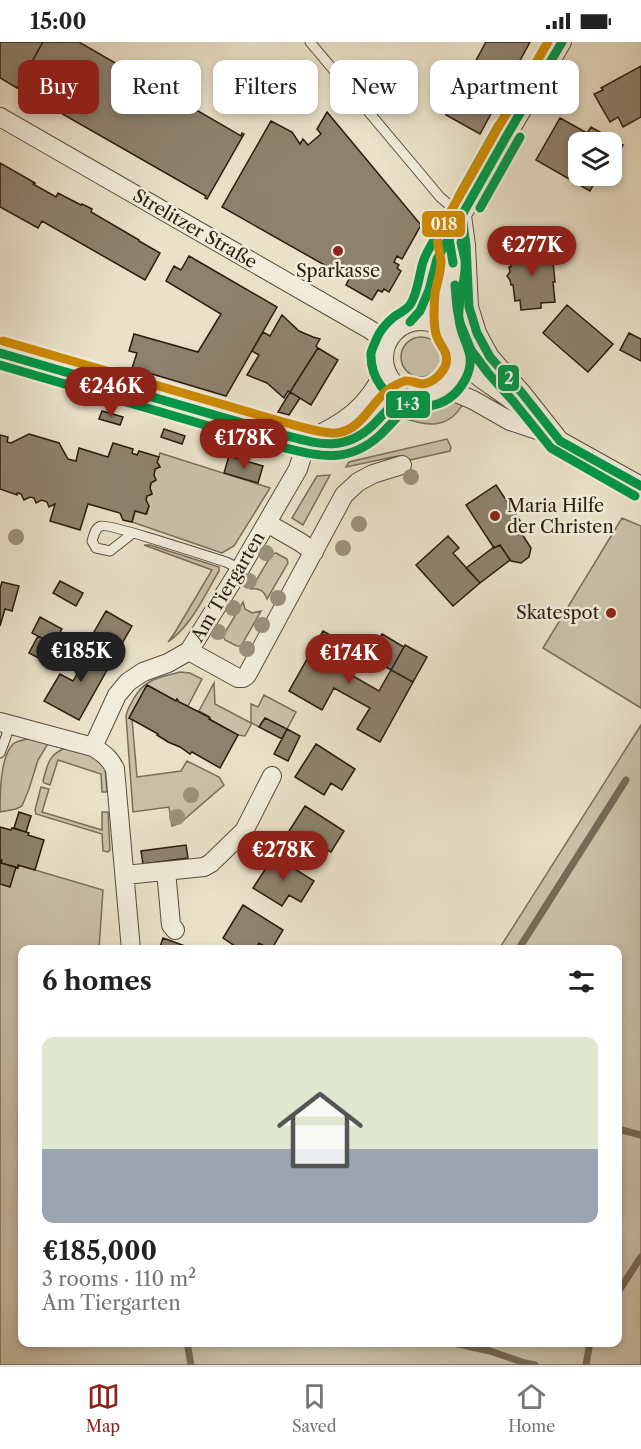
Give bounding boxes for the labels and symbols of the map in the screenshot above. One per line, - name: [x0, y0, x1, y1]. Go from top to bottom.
- street label: Strelitzer Straße: [129, 185, 261, 273]
- line badge: 018: [421, 210, 466, 238]
- text: 018: [430, 214, 458, 234]
- pin: €277K: [490, 226, 574, 277]
- marker: Sparkasse: [331, 244, 345, 258]
- place label: Sparkasse: [296, 260, 380, 282]
- line badge: 2: [497, 364, 520, 392]
- pin: €246K: [69, 367, 153, 418]
- text: 2: [504, 368, 514, 388]
- line badge: 1+3: [385, 390, 431, 419]
- text: 1+3: [396, 394, 420, 414]
- pin: €178K: [202, 419, 286, 470]
- place label: Maria Hilfe der Christen: [507, 495, 614, 538]
- marker: Maria Hilfe der Christen: [488, 509, 502, 523]
- street label: Am Tiergarten: [186, 528, 270, 647]
- place label: Skatespot: [516, 602, 600, 624]
- marker: Skatespot: [604, 606, 618, 620]
- pin: €185K: [39, 632, 123, 683]
- pin: €174K: [307, 634, 391, 685]
- pin: €278K: [241, 831, 325, 882]

